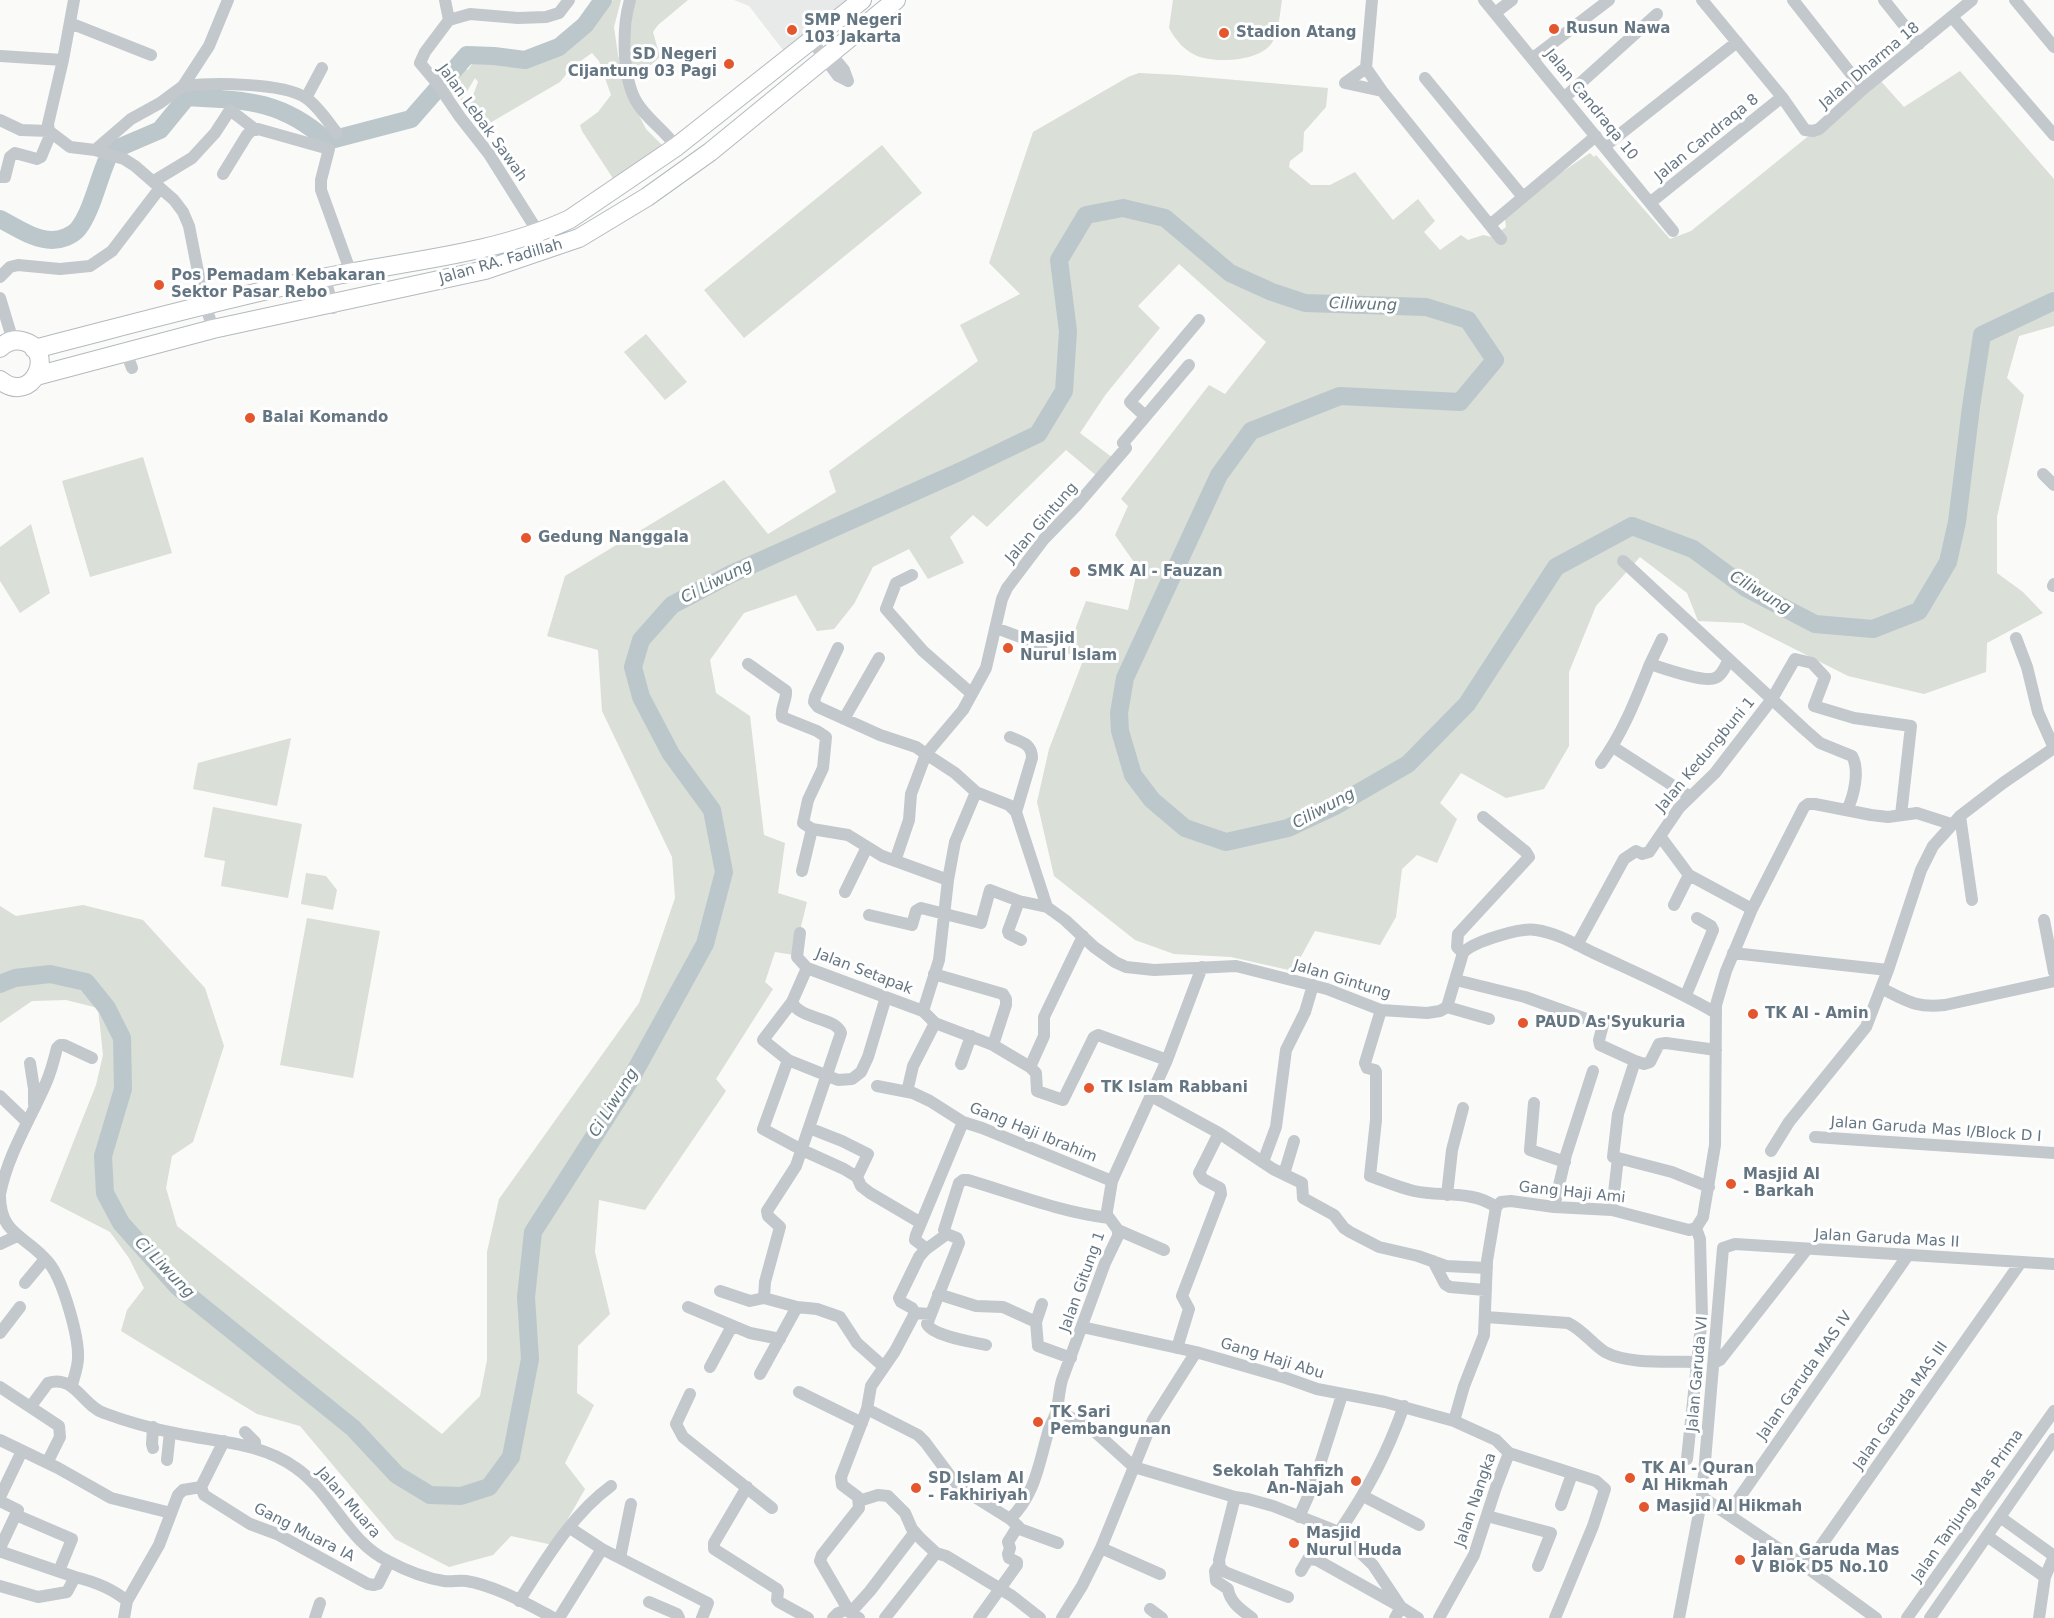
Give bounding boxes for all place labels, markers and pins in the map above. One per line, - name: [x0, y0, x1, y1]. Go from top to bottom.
- place label: SMP Negeri 103 Jakarta: [804, 12, 902, 47]
- place label: Rusun Nawa: [1566, 20, 1670, 38]
- marker: Rusun Nawa: [1547, 22, 1561, 36]
- marker: SMP Negeri 103 Jakarta: [785, 23, 799, 37]
- place label: Stadion Atang: [1236, 24, 1356, 42]
- marker: Stadion Atang: [1217, 26, 1231, 40]
- place label: SD Negeri Cijantung 03 Pagi: [568, 46, 717, 81]
- marker: SD Negeri Cijantung 03 Pagi: [722, 57, 736, 71]
- place label: Pos Pemadam Kebakaran Sektor Pasar Rebo: [171, 267, 386, 302]
- marker: Pos Pemadam Kebakaran Sektor Pasar Rebo: [152, 278, 166, 292]
- place label: Balai Komando: [262, 409, 388, 427]
- marker: Balai Komando: [243, 411, 257, 425]
- place label: Gedung Nanggala: [538, 529, 689, 547]
- marker: Gedung Nanggala: [519, 531, 533, 545]
- place label: SMK Al - Fauzan: [1087, 563, 1223, 581]
- marker: SMK Al - Fauzan: [1068, 565, 1082, 579]
- place label: Masjid Nurul Islam: [1020, 630, 1117, 665]
- marker: Masjid Nurul Islam: [1001, 641, 1015, 655]
- place label: TK Al - Amin: [1765, 1005, 1869, 1023]
- marker: TK Al - Amin: [1746, 1007, 1760, 1021]
- place label: PAUD As'Syukuria: [1535, 1014, 1685, 1032]
- marker: PAUD As'Syukuria: [1516, 1016, 1530, 1030]
- place label: TK Islam Rabbani: [1101, 1079, 1248, 1097]
- marker: TK Islam Rabbani: [1082, 1081, 1096, 1095]
- place label: Masjid Al - Barkah: [1743, 1166, 1820, 1201]
- marker: Masjid Al - Barkah: [1724, 1177, 1738, 1191]
- place label: TK Sari Pembangunan: [1050, 1404, 1171, 1439]
- marker: TK Sari Pembangunan: [1031, 1415, 1045, 1429]
- place label: TK Al - Quran Al Hikmah: [1642, 1460, 1754, 1495]
- place label: Sekolah Tahfizh An-Najah: [1212, 1463, 1344, 1498]
- place label: SD Islam Al - Fakhiriyah: [928, 1470, 1028, 1505]
- marker: TK Al - Quran Al Hikmah: [1623, 1471, 1637, 1485]
- marker: Sekolah Tahfizh An-Najah: [1349, 1474, 1363, 1488]
- marker: SD Islam Al - Fakhiriyah: [909, 1481, 923, 1495]
- place label: Masjid Al Hikmah: [1656, 1498, 1802, 1516]
- marker: Masjid Al Hikmah: [1637, 1500, 1651, 1514]
- place label: Masjid Nurul Huda: [1306, 1525, 1402, 1560]
- marker: Masjid Nurul Huda: [1287, 1536, 1301, 1550]
- place label: Jalan Garuda Mas V Blok D5 No.10: [1752, 1542, 1899, 1577]
- marker: Jalan Garuda Mas V Blok D5 No.10: [1733, 1553, 1747, 1567]

